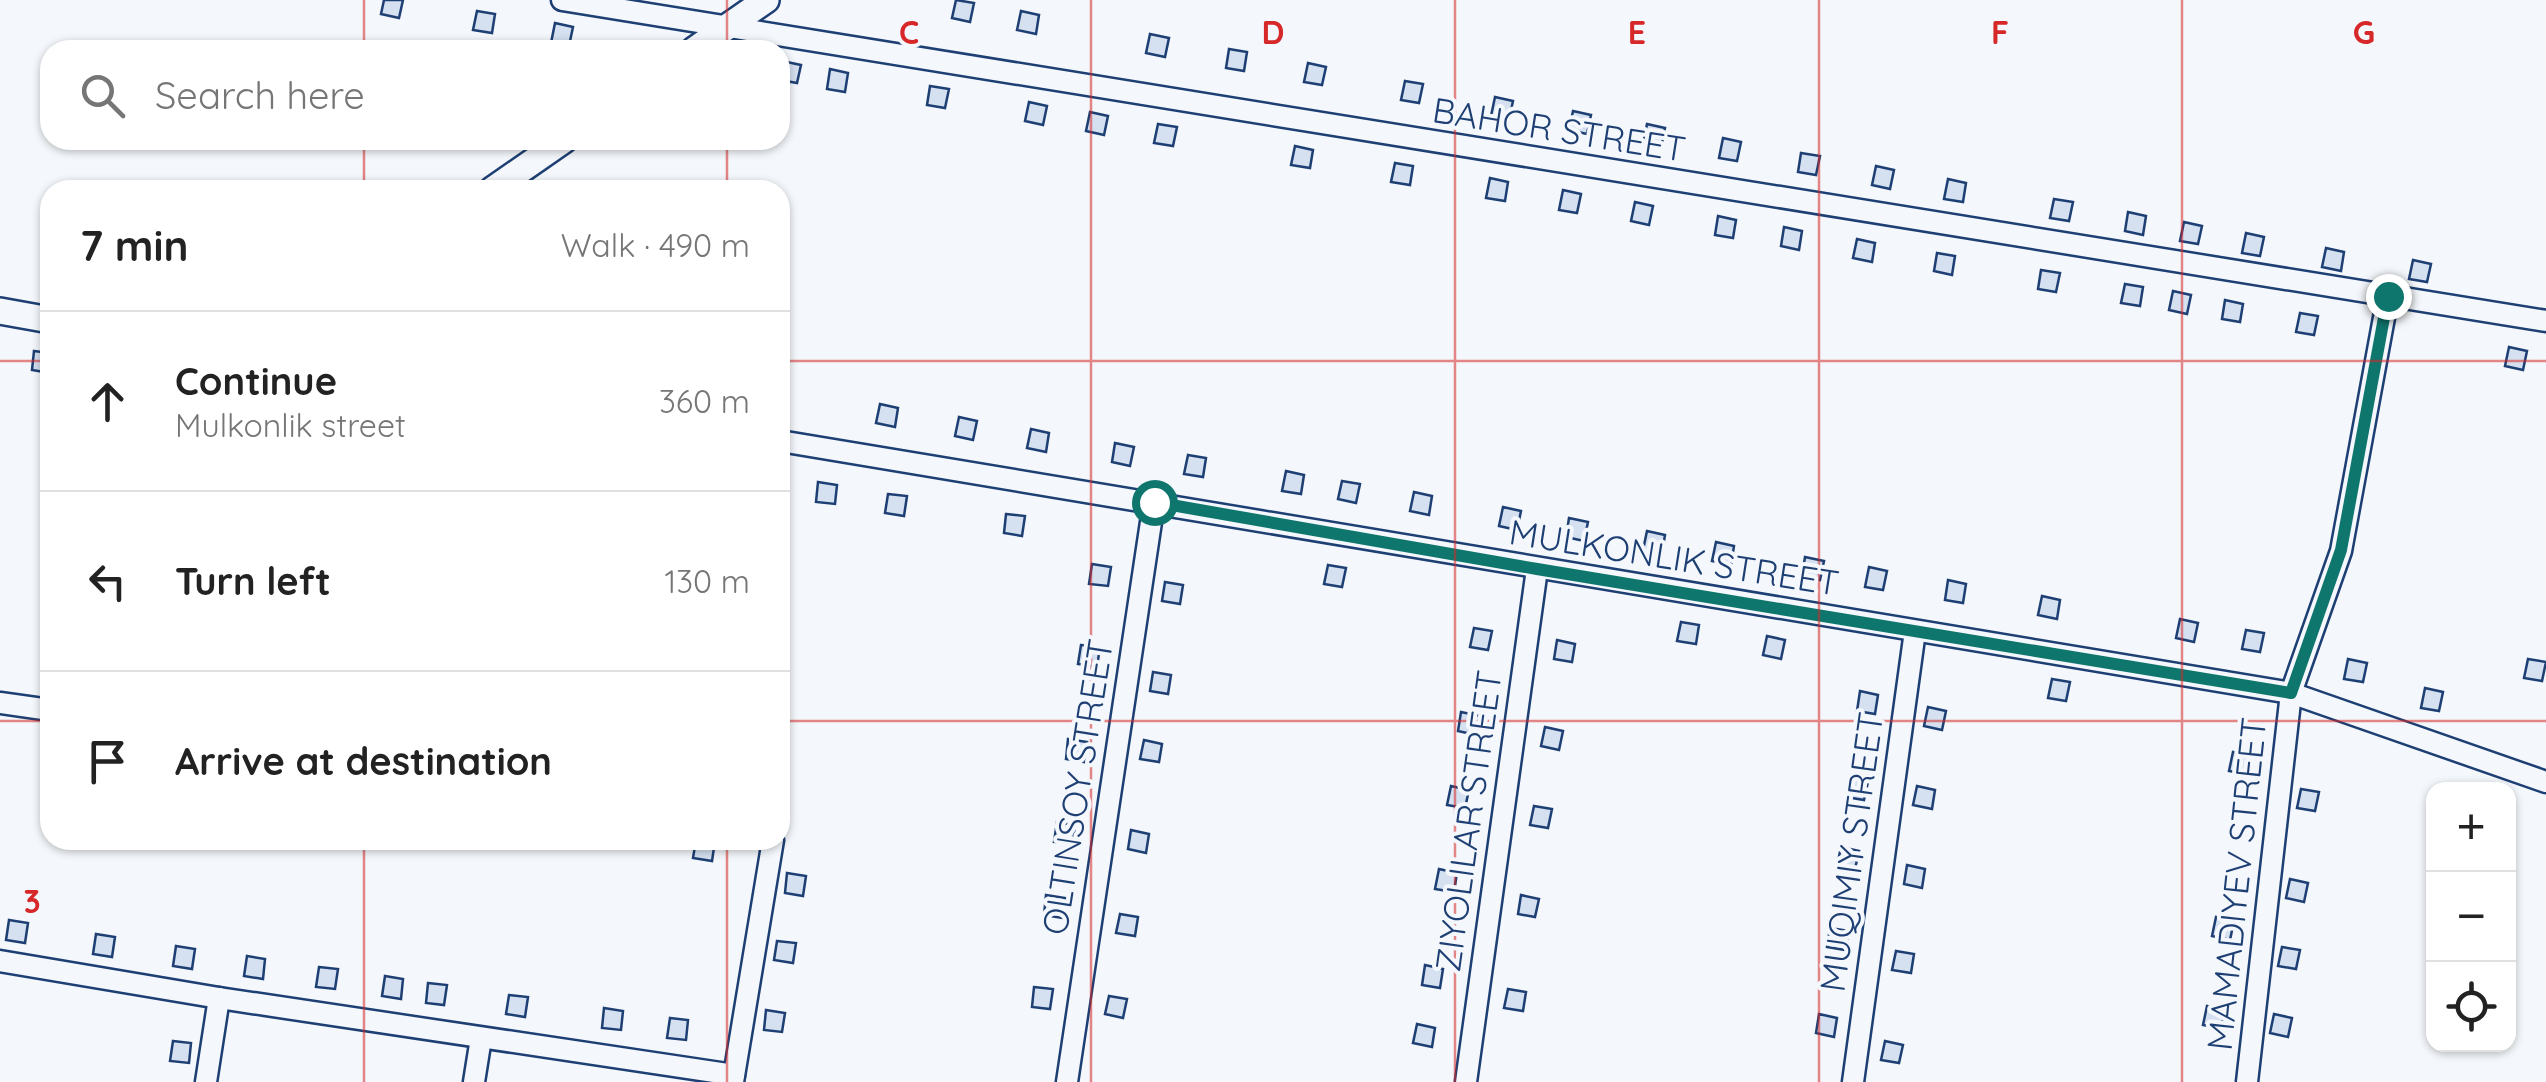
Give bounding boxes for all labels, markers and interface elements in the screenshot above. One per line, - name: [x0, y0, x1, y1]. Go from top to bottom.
- text: C: [899, 12, 919, 52]
- text: D: [1262, 12, 1284, 52]
- text: E: [1628, 12, 1646, 52]
- text: F: [1991, 12, 2009, 52]
- text: G: [2353, 12, 2375, 52]
- search box: [40, 40, 790, 150]
- icon: search: [75, 68, 130, 123]
- text: Search here: [155, 71, 365, 119]
- street label: BAHOR STREET: [1429, 87, 1689, 171]
- text: 7 min: [80, 219, 189, 272]
- text: Walk · 490 m: [561, 225, 750, 265]
- route end: [2366, 274, 2412, 320]
- text: Continue: [175, 357, 337, 405]
- icon: ahead: [80, 374, 135, 429]
- text: 360 m: [659, 381, 750, 421]
- text: Mulkonlik street: [175, 405, 406, 445]
- route start: [1132, 480, 1178, 526]
- street label: MULKONLIK STREET: [1506, 509, 1842, 605]
- icon: left: [80, 554, 135, 609]
- text: Turn left: [175, 557, 331, 605]
- text: 130 m: [664, 561, 750, 601]
- street label: OLTINSOY STREET: [1032, 636, 1122, 938]
- street label: ZIYOLILAR STREET: [1425, 667, 1511, 974]
- street label: MUQIMIY STREET: [1810, 709, 1892, 994]
- street label: MAMADIYEV STREET: [2197, 715, 2275, 1053]
- icon: arrive: [80, 734, 135, 789]
- text: Arrive at destination: [175, 737, 552, 785]
- map controls: [2426, 782, 2516, 1052]
- button: +: [2426, 782, 2516, 872]
- button: −: [2426, 872, 2516, 962]
- text: 3: [23, 881, 41, 921]
- button: locate: [2426, 962, 2516, 1052]

